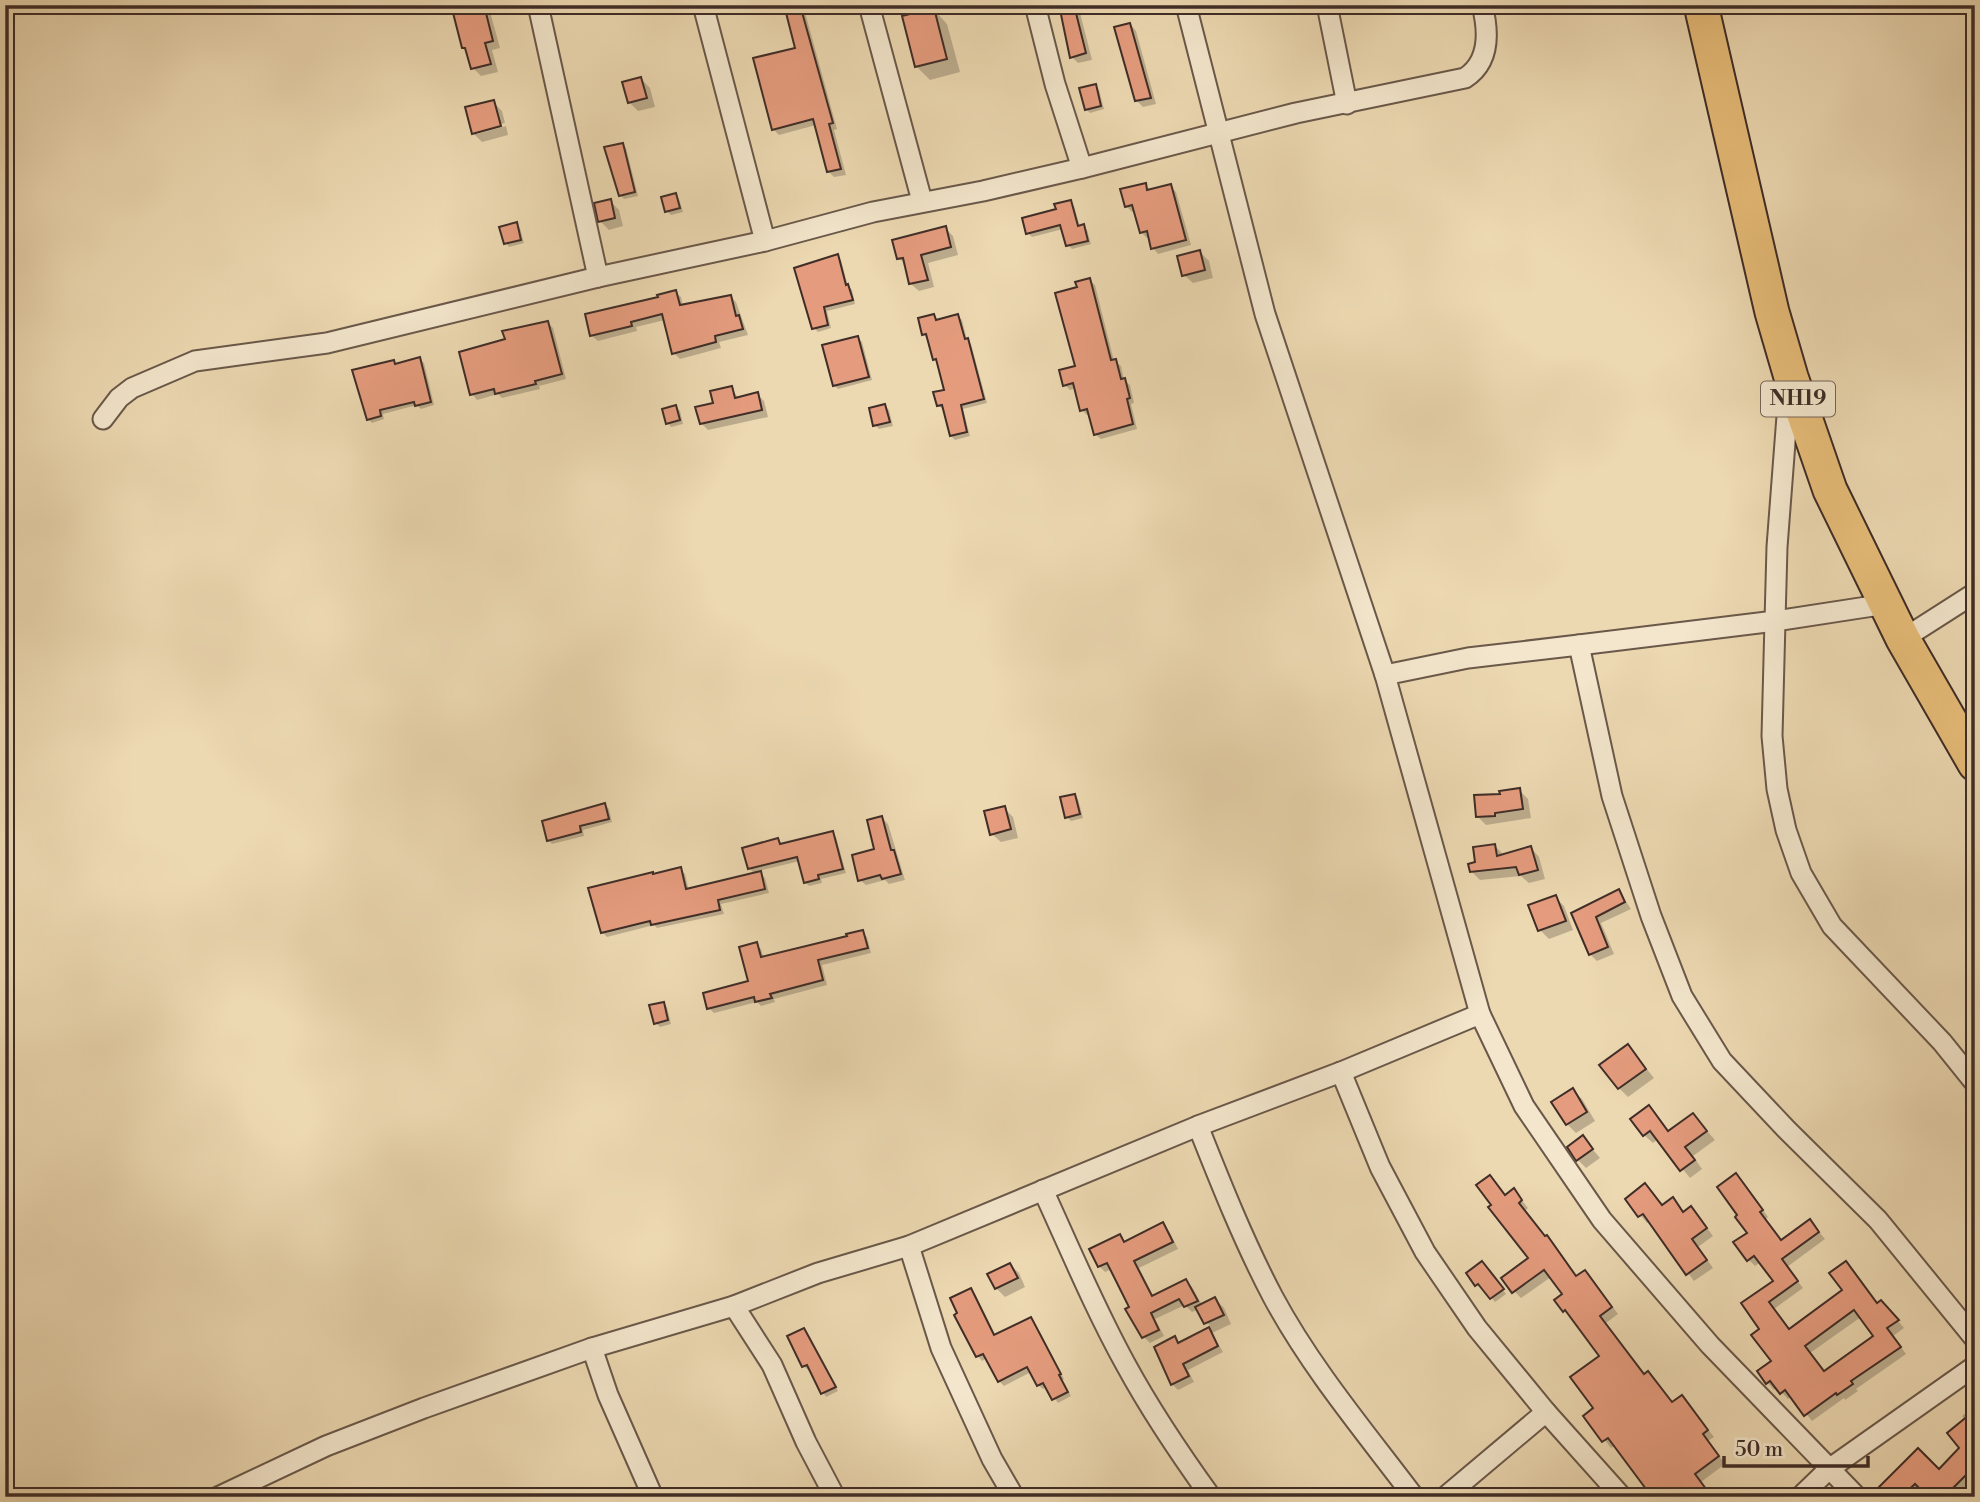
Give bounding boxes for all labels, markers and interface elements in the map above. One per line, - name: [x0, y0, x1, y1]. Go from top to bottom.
- road number: NH19: [1761, 382, 1835, 416]
- scale bar: [1724, 1425, 1868, 1469]
- text: 50 m: [1735, 1437, 1783, 1463]

